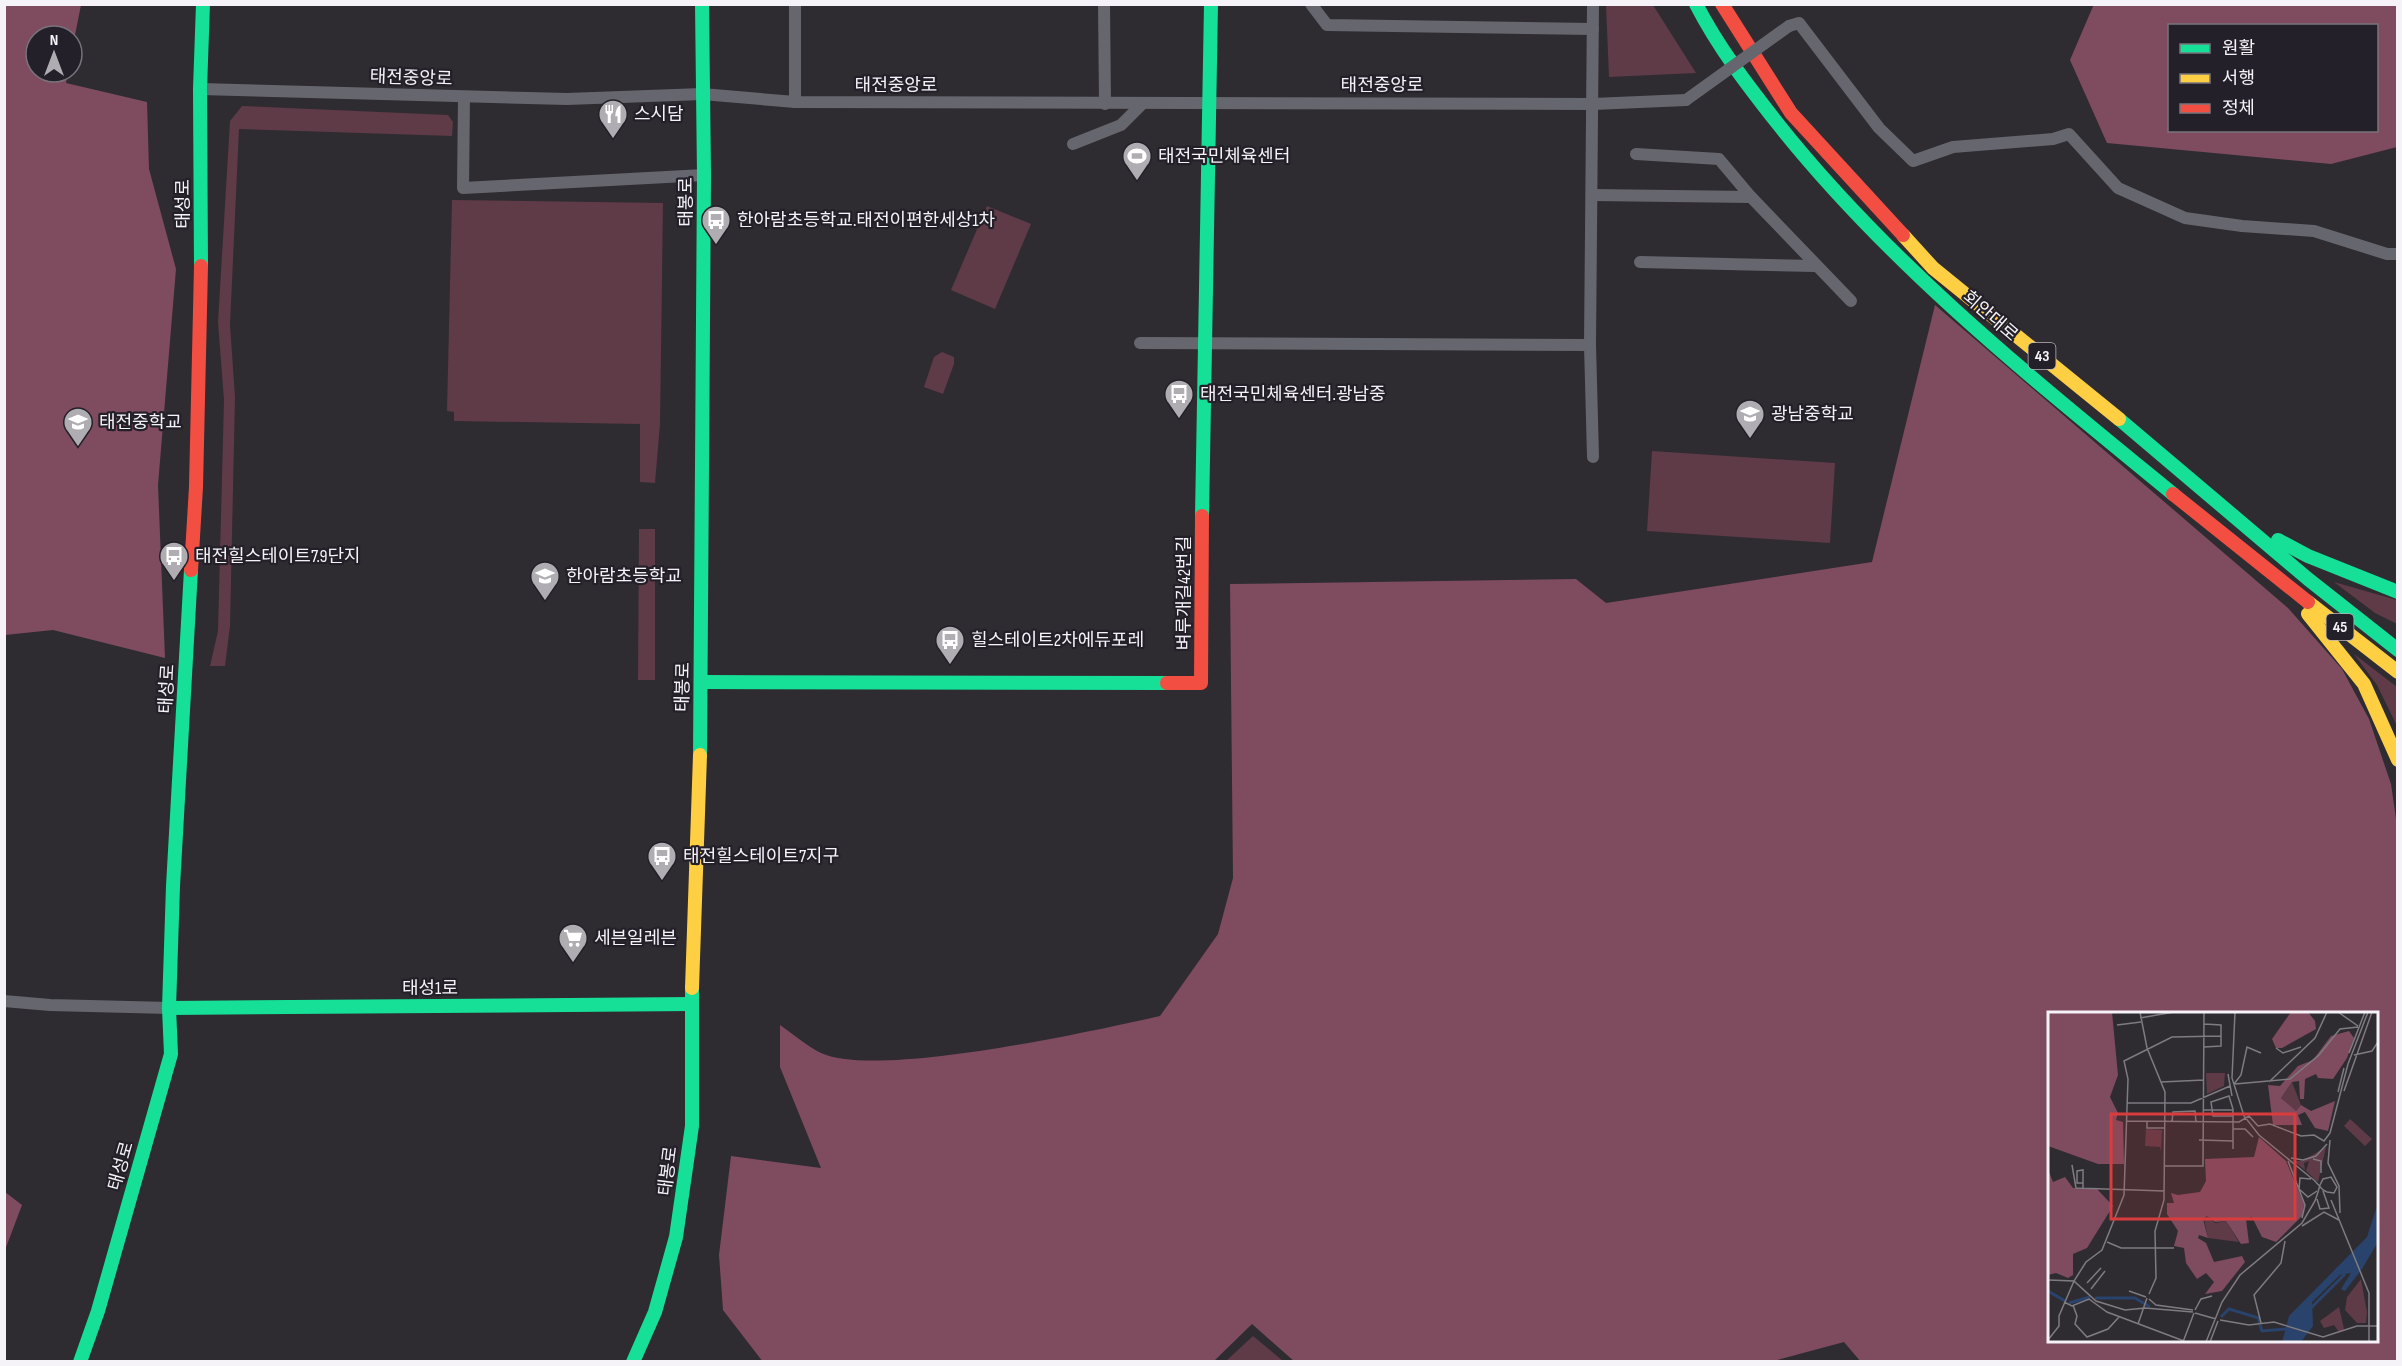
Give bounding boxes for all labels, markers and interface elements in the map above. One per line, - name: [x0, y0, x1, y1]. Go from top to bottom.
- north arrow: [24, 24, 84, 84]
- legend: [2168, 24, 2378, 132]
- text: N: [50, 31, 58, 50]
- text: 원활: [2222, 38, 2255, 59]
- street label: 태전중앙로: [369, 66, 453, 90]
- text: 서행: [2222, 68, 2255, 89]
- street label: 태전중앙로: [855, 75, 937, 96]
- street label: 태전중앙로: [1341, 75, 1423, 96]
- restaurant icon: 스시담: [597, 98, 629, 140]
- text: 정체: [2222, 98, 2255, 119]
- place label: 스시담: [634, 104, 684, 125]
- sports icon: 태전국민체육센터: [1121, 140, 1153, 182]
- place label: 태전국민체육센터: [1158, 146, 1290, 167]
- street label: 태봉로: [676, 177, 697, 227]
- street label: 태성로: [173, 179, 194, 229]
- bus stop icon: 한아람초등학교.태전이편한세상1차: [700, 204, 732, 246]
- place label: 한아람초등학교.태전이편한세상1차: [737, 210, 996, 231]
- street label: 회안대로: [1958, 286, 2022, 346]
- road number: 43: [2028, 343, 2056, 369]
- bus stop icon: 태전국민체육센터.광남중: [1163, 378, 1195, 420]
- place label: 태전국민체육센터.광남중: [1200, 384, 1386, 405]
- school or university icon: 광남중학교: [1734, 398, 1766, 440]
- place label: 광남중학교: [1771, 404, 1854, 425]
- school or university icon: 태전중학교: [62, 406, 94, 448]
- place label: 태전중학교: [99, 412, 182, 433]
- street label: 벼루개길42번길: [1174, 536, 1195, 650]
- bus stop icon: 태전힐스테이트7.9단지: [158, 540, 190, 582]
- place label: 태전힐스테이트7.9단지: [195, 546, 361, 567]
- school or university icon: 한아람초등학교: [529, 560, 561, 602]
- place label: 한아람초등학교: [566, 566, 682, 587]
- road number: 45: [2326, 614, 2354, 640]
- bus stop icon: 힐스테이트2차에듀포레: [934, 624, 966, 666]
- place label: 힐스테이트2차에듀포레: [971, 630, 1144, 651]
- street label: 태봉로: [672, 662, 694, 712]
- street label: 태성로: [155, 664, 179, 714]
- bus stop icon: 태전힐스테이트7지구: [646, 840, 678, 882]
- place label: 태전힐스테이트7지구: [683, 846, 839, 867]
- supermarket icon: 세븐일레븐: [557, 922, 589, 964]
- place label: 세븐일레븐: [594, 928, 677, 949]
- street label: 태성1로: [402, 978, 458, 999]
- inset map: [2048, 1012, 2378, 1342]
- street label: 태성로: [104, 1139, 138, 1193]
- street label: 태봉로: [655, 1145, 681, 1197]

